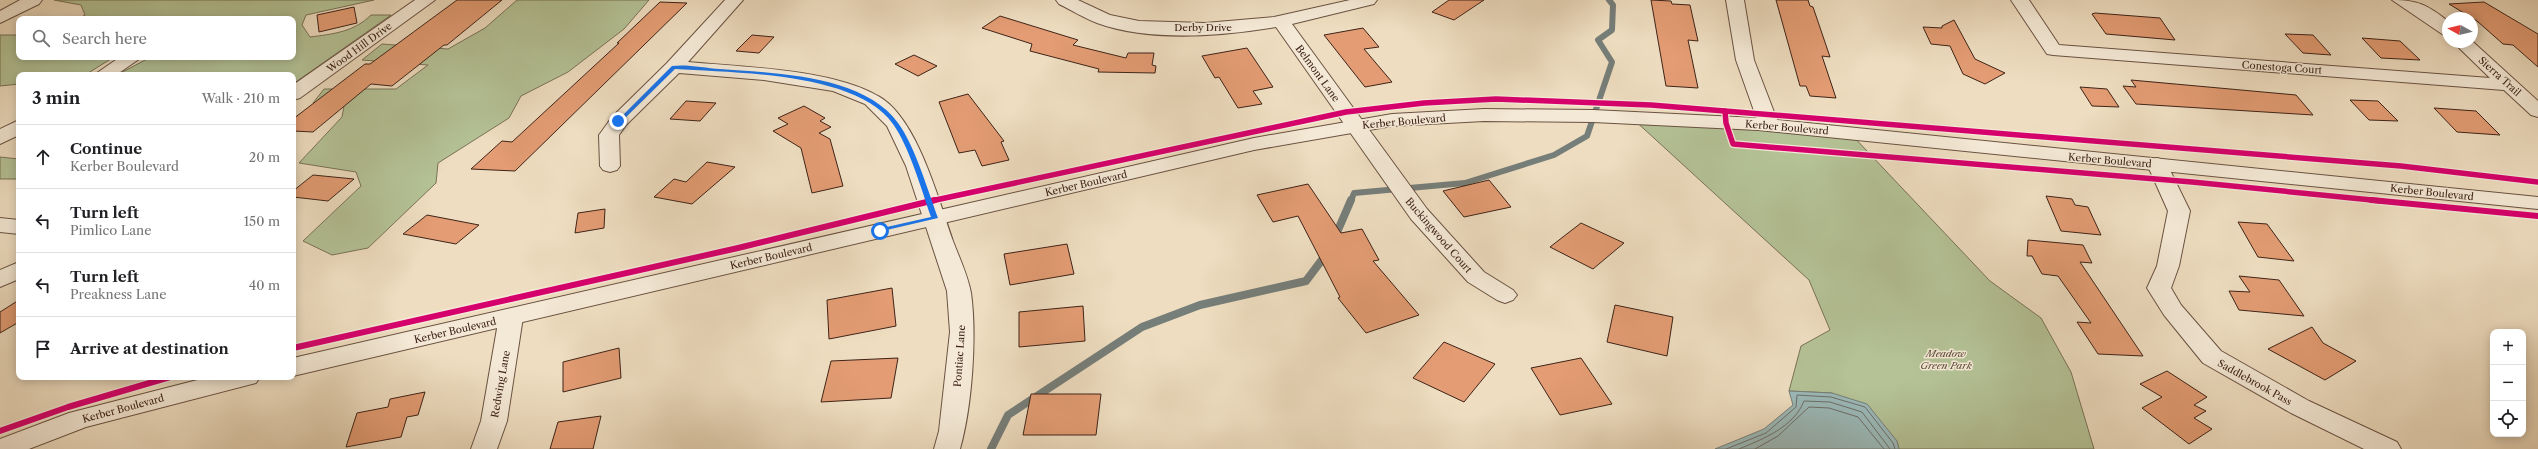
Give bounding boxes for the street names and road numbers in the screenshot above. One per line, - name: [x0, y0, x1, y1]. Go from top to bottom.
- street label: Wood Hill Drive: [323, 19, 395, 76]
- street label: Derby Drive: [1174, 21, 1232, 34]
- street label: Belmont Lane: [1293, 42, 1343, 105]
- street label: Sierra Trail: [2476, 54, 2524, 99]
- street label: Conestoga Court: [2241, 58, 2323, 77]
- street label: Kerber Boulevard: [1362, 111, 1446, 132]
- street label: Kerber Boulevard: [1745, 117, 1829, 138]
- street label: Kerber Boulevard: [2068, 150, 2152, 171]
- street label: Kerber Boulevard: [1044, 168, 1128, 199]
- street label: Kerber Boulevard: [2390, 182, 2474, 203]
- street label: Buckingwood Court: [1402, 195, 1475, 276]
- street label: Kerber Boulevard: [729, 241, 813, 272]
- street label: Kerber Boulevard: [413, 315, 497, 346]
- street label: Pontiac Lane: [951, 324, 968, 388]
- street label: Redwing Lane: [488, 349, 513, 419]
- street label: Saddlebrook Pass: [2215, 357, 2294, 408]
- street label: Kerber Boulevard: [81, 391, 165, 426]

